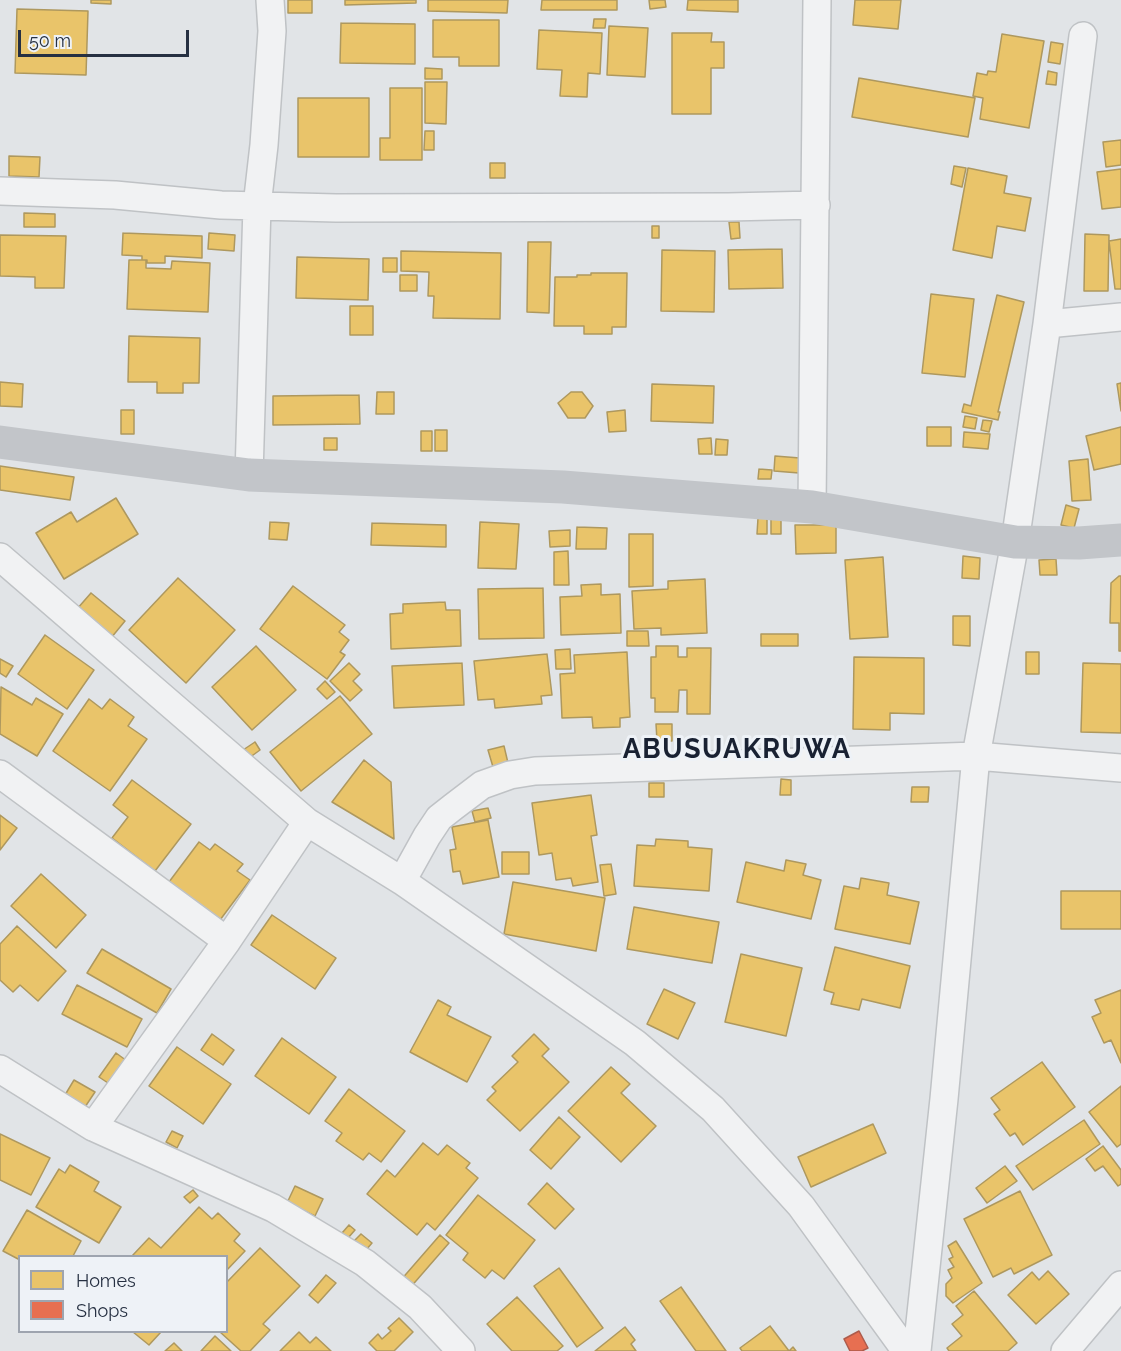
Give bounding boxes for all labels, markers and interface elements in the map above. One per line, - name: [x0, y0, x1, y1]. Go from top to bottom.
- scale bar: [21, 18, 192, 56]
- text: 50 m: [29, 30, 71, 51]
- district label: ABUSUAKRUWA: [623, 734, 851, 766]
- legend: [18, 1255, 228, 1333]
- text: Homes: [76, 1270, 136, 1291]
- text: Shops: [76, 1300, 128, 1321]

